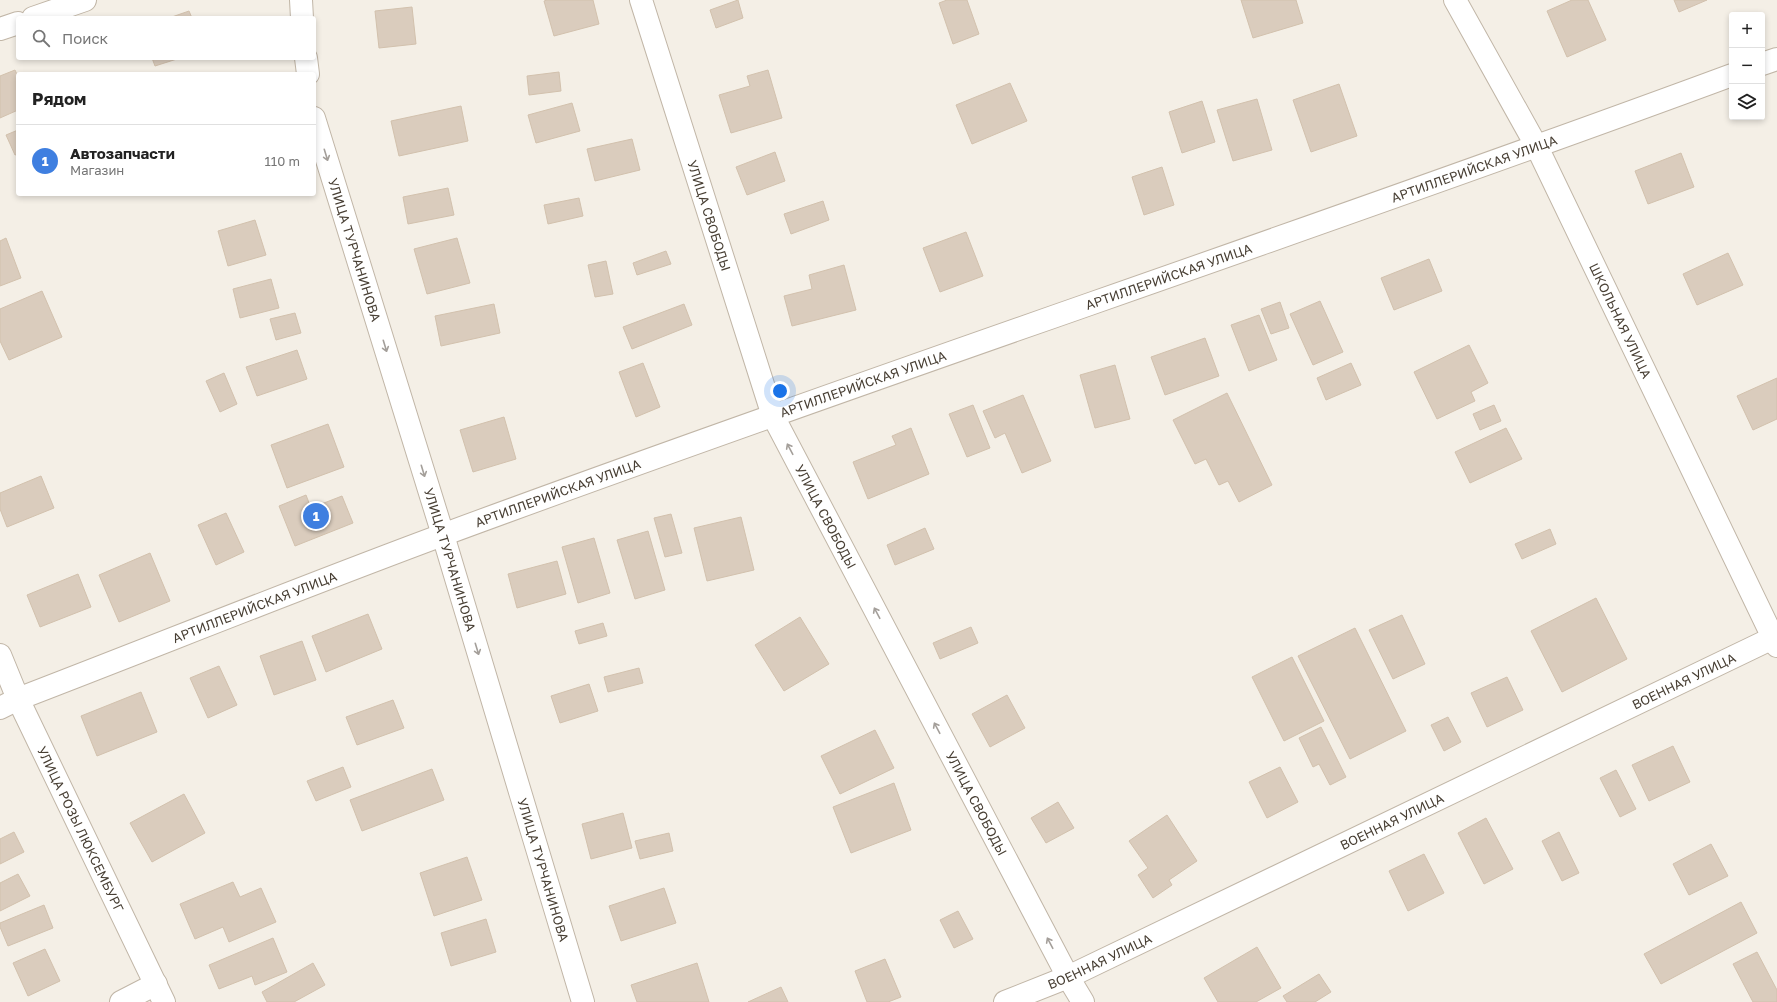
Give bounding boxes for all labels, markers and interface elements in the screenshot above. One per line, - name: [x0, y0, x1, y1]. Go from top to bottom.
- map controls: [1729, 12, 1765, 120]
- button: +: [1729, 12, 1765, 48]
- search box: [16, 16, 316, 60]
- icon: search: [30, 27, 52, 49]
- text: Поиск: [62, 29, 108, 47]
- button: −: [1729, 48, 1765, 84]
- button: layers: [1729, 84, 1765, 120]
- text: Рядом: [32, 88, 86, 109]
- street label: АРТИЛЛЕРИЙСКАЯ УЛИЦА: [1389, 131, 1560, 206]
- text: Автозапчасти: [70, 144, 175, 162]
- one-way arrow: [322, 149, 330, 161]
- text: 1: [42, 153, 48, 169]
- text: 110 m: [265, 153, 300, 169]
- street label: УЛИЦА СВОБОДЫ: [684, 158, 734, 273]
- text: Магазин: [70, 162, 124, 178]
- street label: УЛИЦА ТУРЧАНИНОВА: [325, 176, 385, 324]
- street label: АРТИЛЛЕРИЙСКАЯ УЛИЦА: [1083, 240, 1254, 313]
- street label: ШКОЛЬНАЯ УЛИЦА: [1586, 260, 1655, 381]
- one-way arrow: [382, 340, 389, 353]
- street label: АРТИЛЛЕРИЙСКАЯ УЛИЦА: [778, 347, 948, 420]
- your location: [770, 381, 790, 401]
- one-way arrow: [786, 443, 794, 455]
- street label: АРТИЛЛЕРИЙСКАЯ УЛИЦА: [473, 455, 643, 530]
- street label: УЛИЦА СВОБОДЫ: [792, 462, 860, 571]
- one-way arrow: [420, 464, 427, 477]
- street label: УЛИЦА ТУРЧАНИНОВА: [421, 486, 479, 633]
- pin: 1: [303, 501, 329, 531]
- street label: АРТИЛЛЕРИЙСКАЯ УЛИЦА: [170, 568, 339, 646]
- one-way arrow: [872, 607, 880, 619]
- one-way arrow: [474, 642, 481, 655]
- street label: ВОЕННАЯ УЛИЦА: [1629, 649, 1738, 713]
- one-way arrow: [933, 723, 940, 735]
- street label: УЛИЦА РОЗЫ ЛЮКСЕМБУРГ: [34, 744, 128, 915]
- street label: УЛИЦА СВОБОДЫ: [943, 748, 1011, 858]
- street label: ВОЕННАЯ УЛИЦА: [1337, 789, 1446, 853]
- street label: УЛИЦА ТУРЧАНИНОВА: [514, 796, 573, 944]
- street label: ВОЕННАЯ УЛИЦА: [1045, 930, 1154, 992]
- one-way arrow: [1045, 937, 1053, 949]

